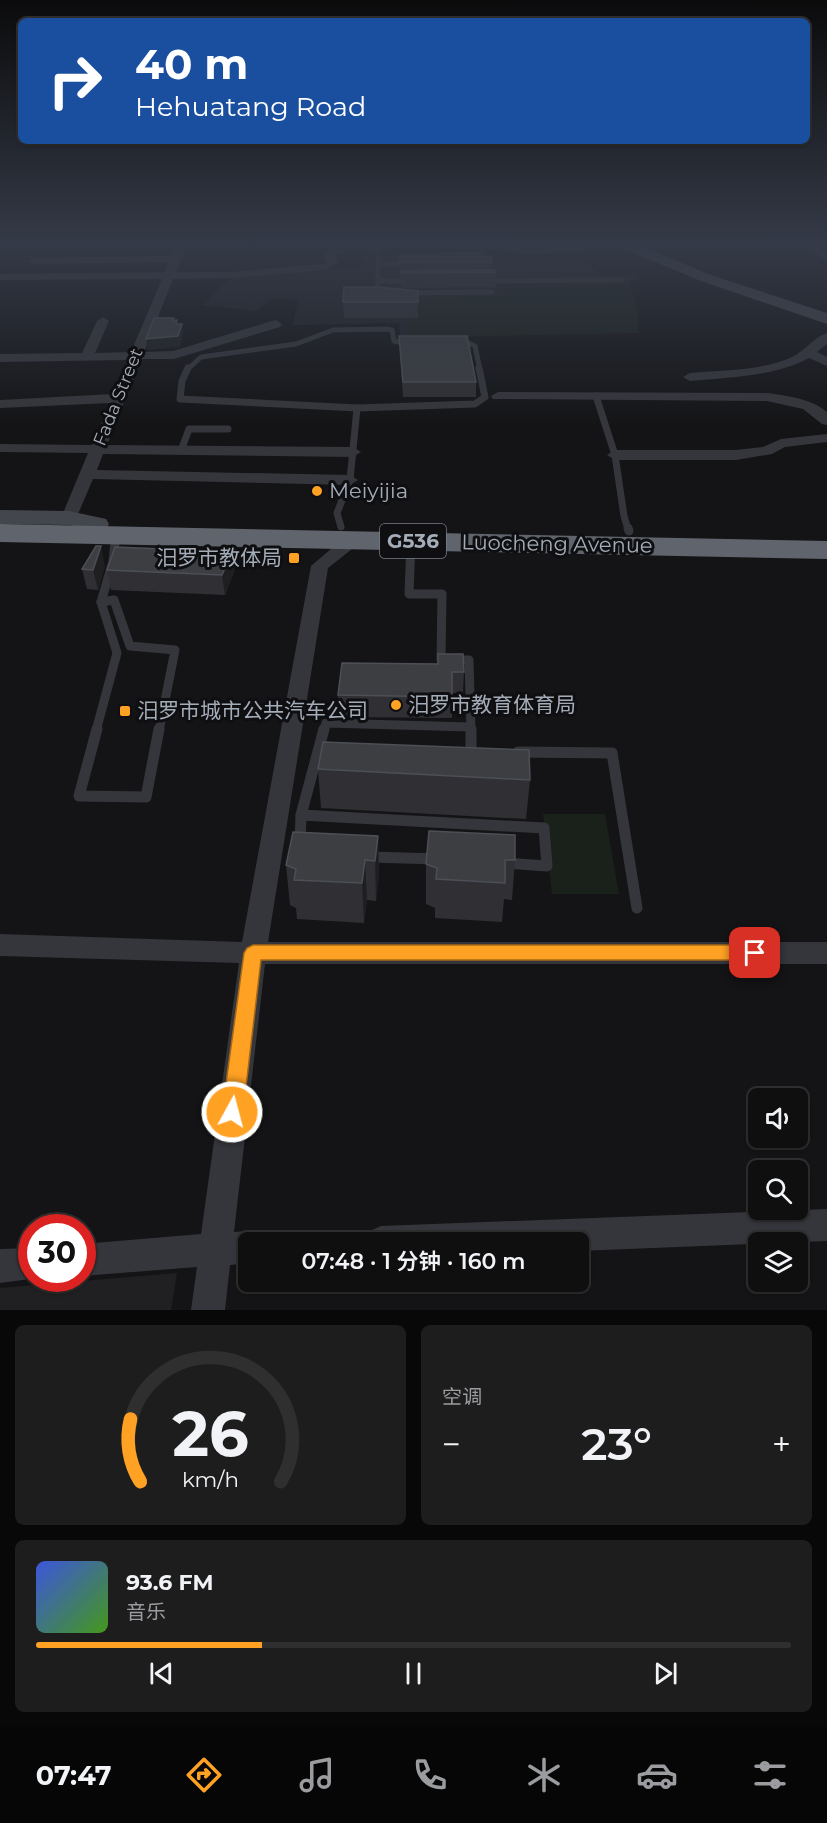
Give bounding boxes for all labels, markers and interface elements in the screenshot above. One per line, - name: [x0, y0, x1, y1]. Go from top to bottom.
- text: 40 m: [135, 38, 248, 90]
- icon: right: [36, 42, 114, 120]
- text: Hehuatang Road: [135, 90, 366, 123]
- street label: Fada Street: [88, 345, 148, 449]
- place label: Meiyijia: [329, 478, 408, 503]
- marker: Meiyijia: [310, 484, 324, 498]
- road number: G536: [380, 524, 446, 558]
- street label: Luocheng Avenue: [461, 529, 653, 558]
- place label: 汨罗市教体局: [156, 545, 282, 570]
- marker: 汨罗市教体局: [287, 551, 301, 565]
- place label: 汨罗市教育体育局: [408, 692, 576, 717]
- place label: 汨罗市城市公共汽车公司: [137, 698, 368, 723]
- marker: 汨罗市教育体育局: [389, 698, 403, 712]
- marker: 汨罗市城市公共汽车公司: [118, 704, 132, 718]
- pin: [729, 927, 780, 978]
- icon: arrive: [738, 936, 771, 969]
- position arrow: [200, 1080, 264, 1144]
- map controls: [748, 1088, 808, 1292]
- button: sound: [748, 1088, 808, 1148]
- button: search: [748, 1160, 808, 1220]
- speed limit sign: 30: [18, 1214, 96, 1292]
- button: layers: [748, 1232, 808, 1292]
- text: 07:48 · 1 分钟 · 160 m: [302, 1248, 525, 1275]
- text: 空调: [442, 1385, 482, 1409]
- text: 26: [172, 1396, 249, 1472]
- text: 23°: [581, 1416, 652, 1471]
- text: −: [442, 1424, 461, 1464]
- text: +: [772, 1424, 791, 1464]
- text: km/h: [182, 1466, 239, 1492]
- text: 93.6 FM: [126, 1569, 214, 1596]
- text: 音乐: [126, 1600, 166, 1624]
- icon: previous: [145, 1657, 178, 1690]
- icon: pause: [397, 1657, 430, 1690]
- icon: next: [649, 1657, 682, 1690]
- icon: directions: [183, 1754, 225, 1796]
- icon: music: [296, 1754, 338, 1796]
- icon: phone: [409, 1754, 451, 1796]
- icon: climate: [523, 1754, 565, 1796]
- icon: car: [636, 1754, 678, 1796]
- icon: filters: [749, 1754, 791, 1796]
- text: 07:47: [36, 1759, 111, 1792]

